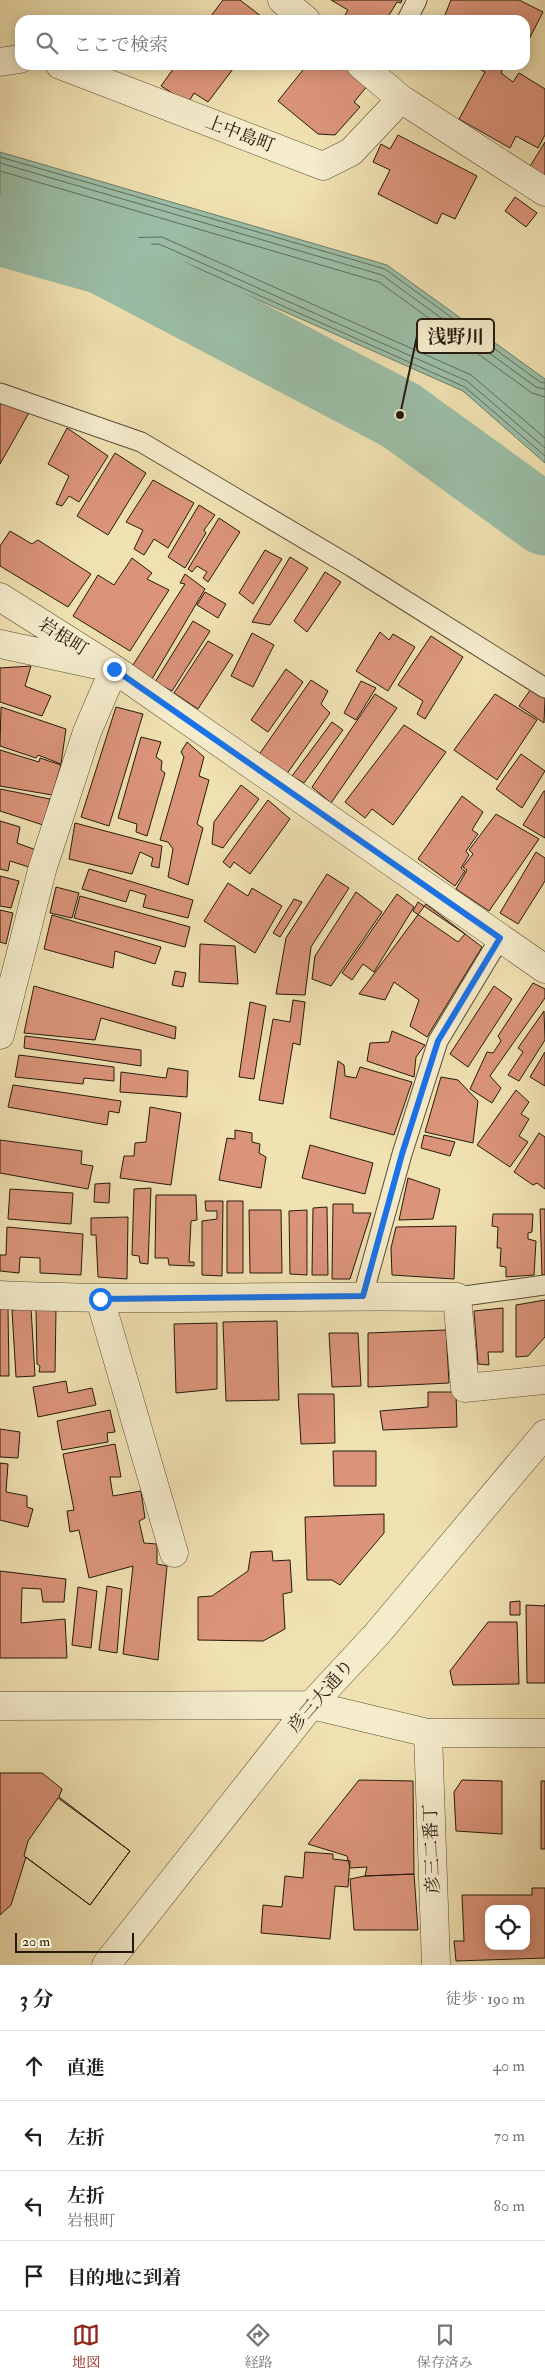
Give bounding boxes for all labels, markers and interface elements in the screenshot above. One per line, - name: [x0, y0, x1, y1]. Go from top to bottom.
- search box: [15, 15, 530, 70]
- icon: search: [33, 29, 61, 57]
- text: ここで検索: [73, 33, 168, 57]
- street label: 上中島町: [202, 110, 278, 158]
- callout: 浅野川: [417, 319, 494, 353]
- text: 浅野川: [427, 325, 485, 349]
- street label: 岩根町: [34, 613, 92, 661]
- route end: [103, 658, 126, 681]
- route start: [89, 1288, 112, 1311]
- street label: 彦三大通り: [283, 1654, 359, 1738]
- street label: 彦三二番丁: [419, 1804, 445, 1894]
- map controls: [485, 1905, 530, 1950]
- button: locate: [485, 1905, 530, 1950]
- scale bar: [15, 1930, 134, 1953]
- text: 20 m: [22, 1933, 50, 1950]
- text: 3 分: [20, 1986, 53, 2013]
- text: 徒歩 · 190 m: [445, 1989, 525, 2009]
- icon: ahead: [20, 2052, 48, 2080]
- text: 直進: [67, 2056, 105, 2080]
- text: 40 m: [492, 2056, 525, 2076]
- icon: left: [20, 2122, 48, 2150]
- text: 左折: [67, 2126, 105, 2150]
- text: 70 m: [494, 2126, 525, 2146]
- text: 左折: [67, 2184, 105, 2208]
- icon: left: [20, 2192, 48, 2220]
- text: 80 m: [494, 2196, 525, 2216]
- text: 岩根町: [67, 2211, 115, 2231]
- icon: arrive: [20, 2262, 48, 2290]
- text: 目的地に到着: [67, 2266, 181, 2290]
- tab: 地図: [72, 2321, 100, 2371]
- tab: 経路: [244, 2321, 272, 2371]
- tab: 保存済み: [417, 2321, 473, 2371]

